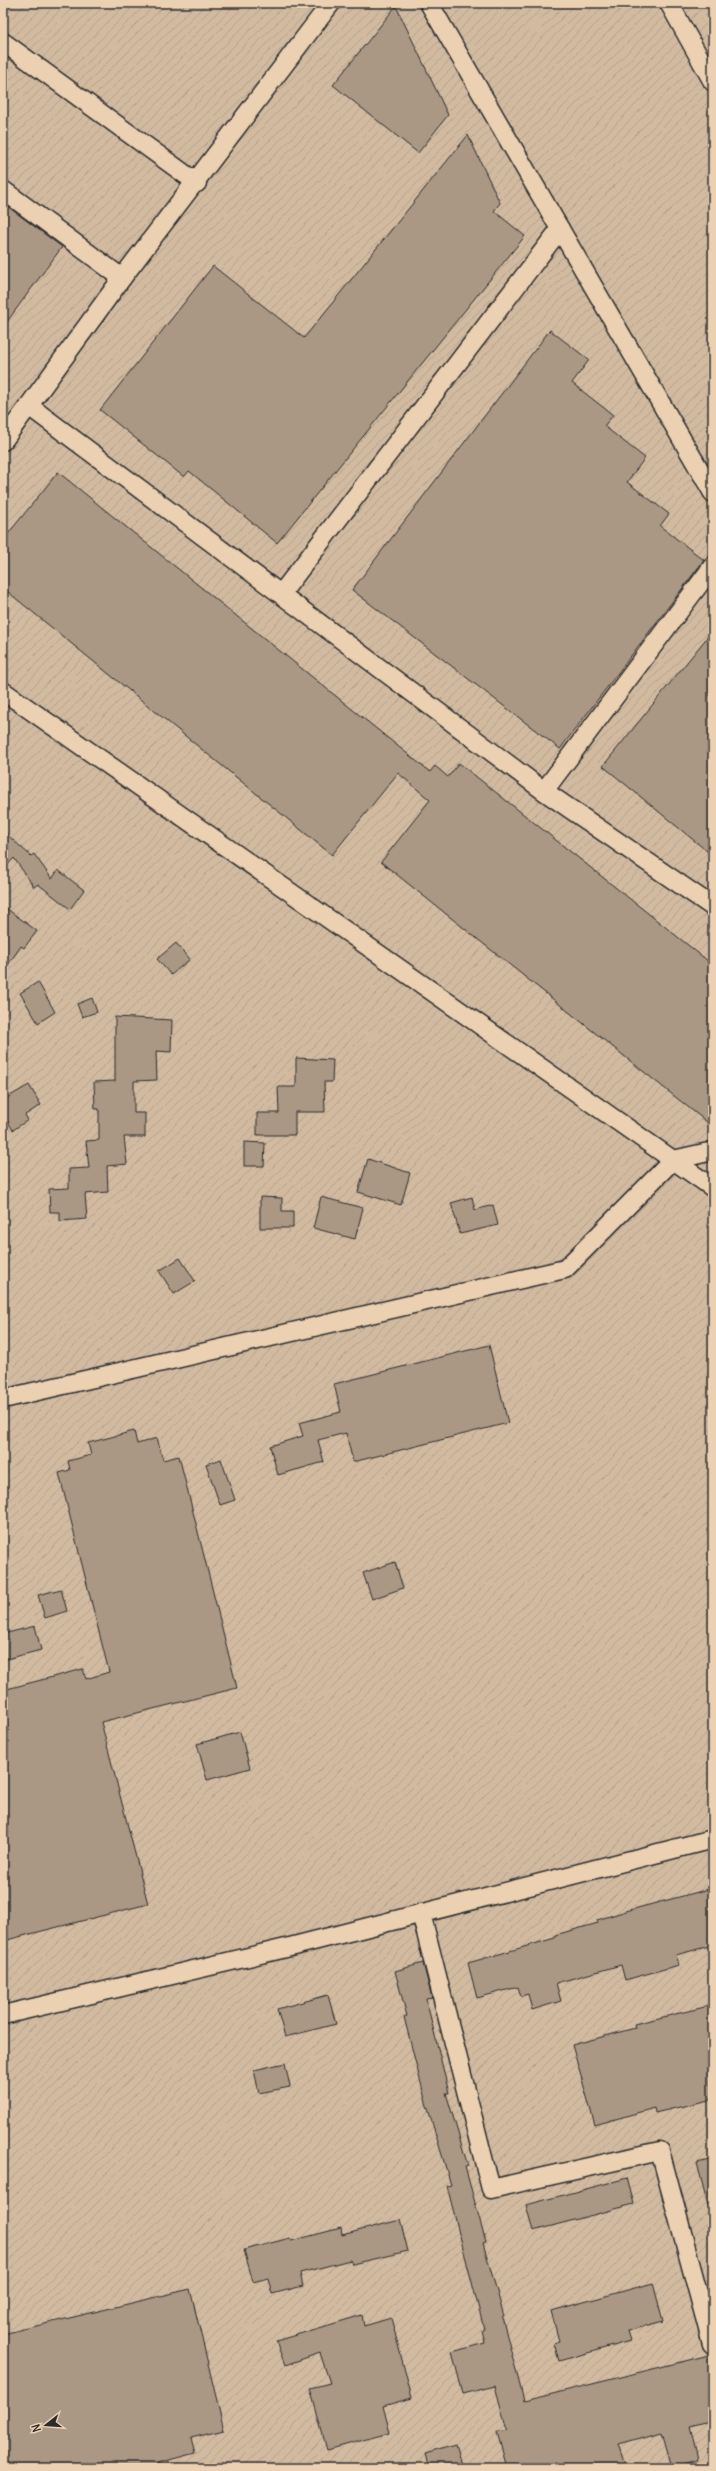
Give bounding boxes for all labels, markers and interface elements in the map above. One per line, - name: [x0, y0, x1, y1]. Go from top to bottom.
- north arrow: [26, 2405, 66, 2445]
- text: N: [29, 2422, 44, 2434]

